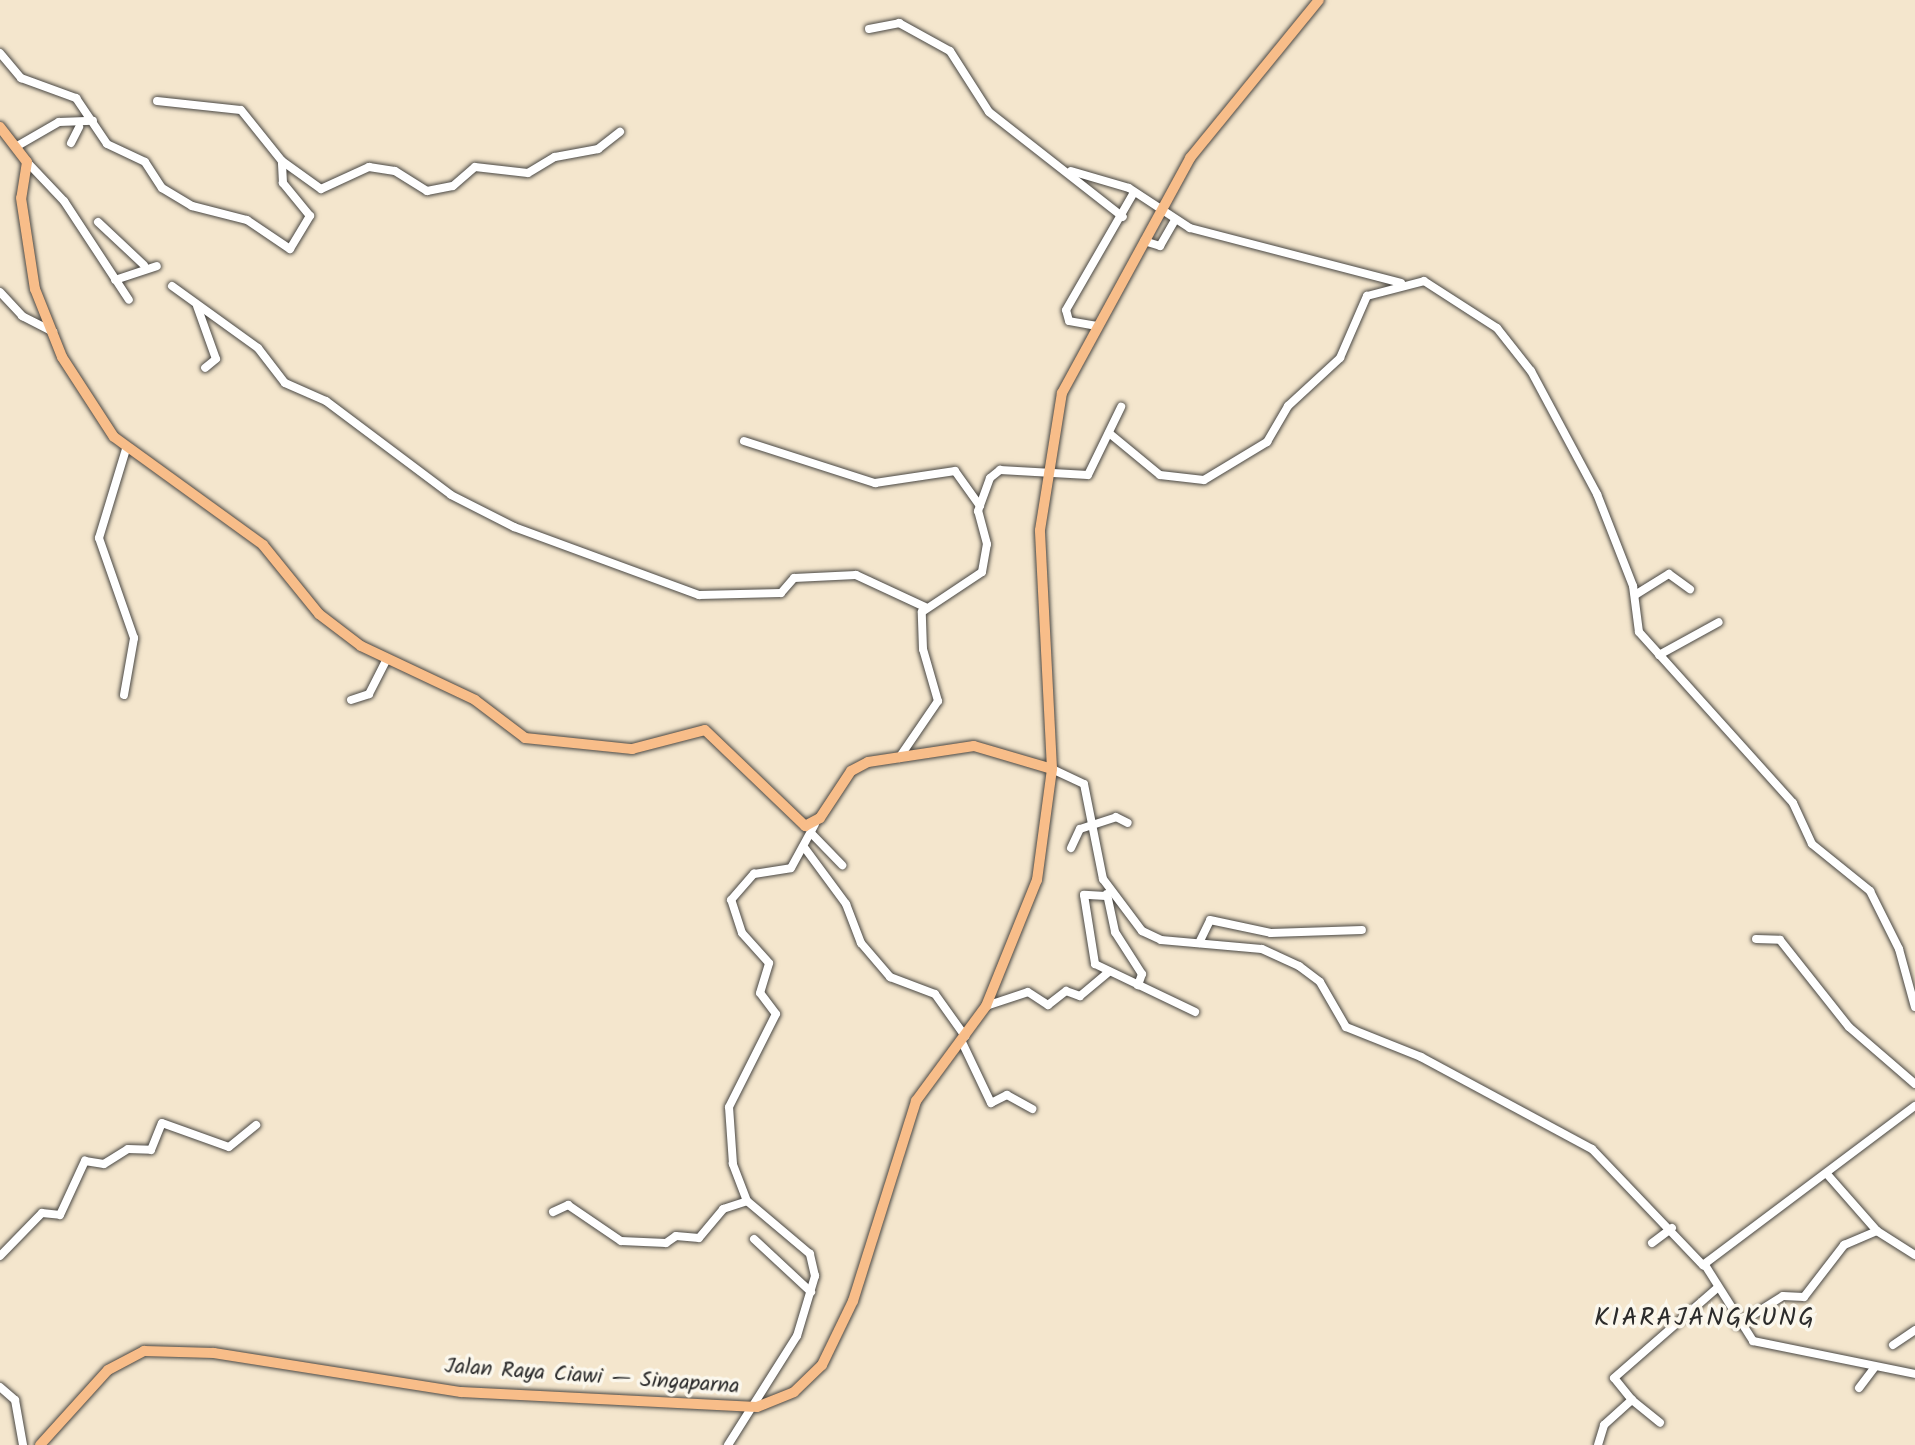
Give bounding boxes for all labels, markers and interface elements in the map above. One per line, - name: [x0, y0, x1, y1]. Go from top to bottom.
- district label: KIARAJANGKUNG: [1594, 1303, 1816, 1335]
- street label: Jalan Raya Ciawi — Singaparna: [444, 1354, 740, 1400]

